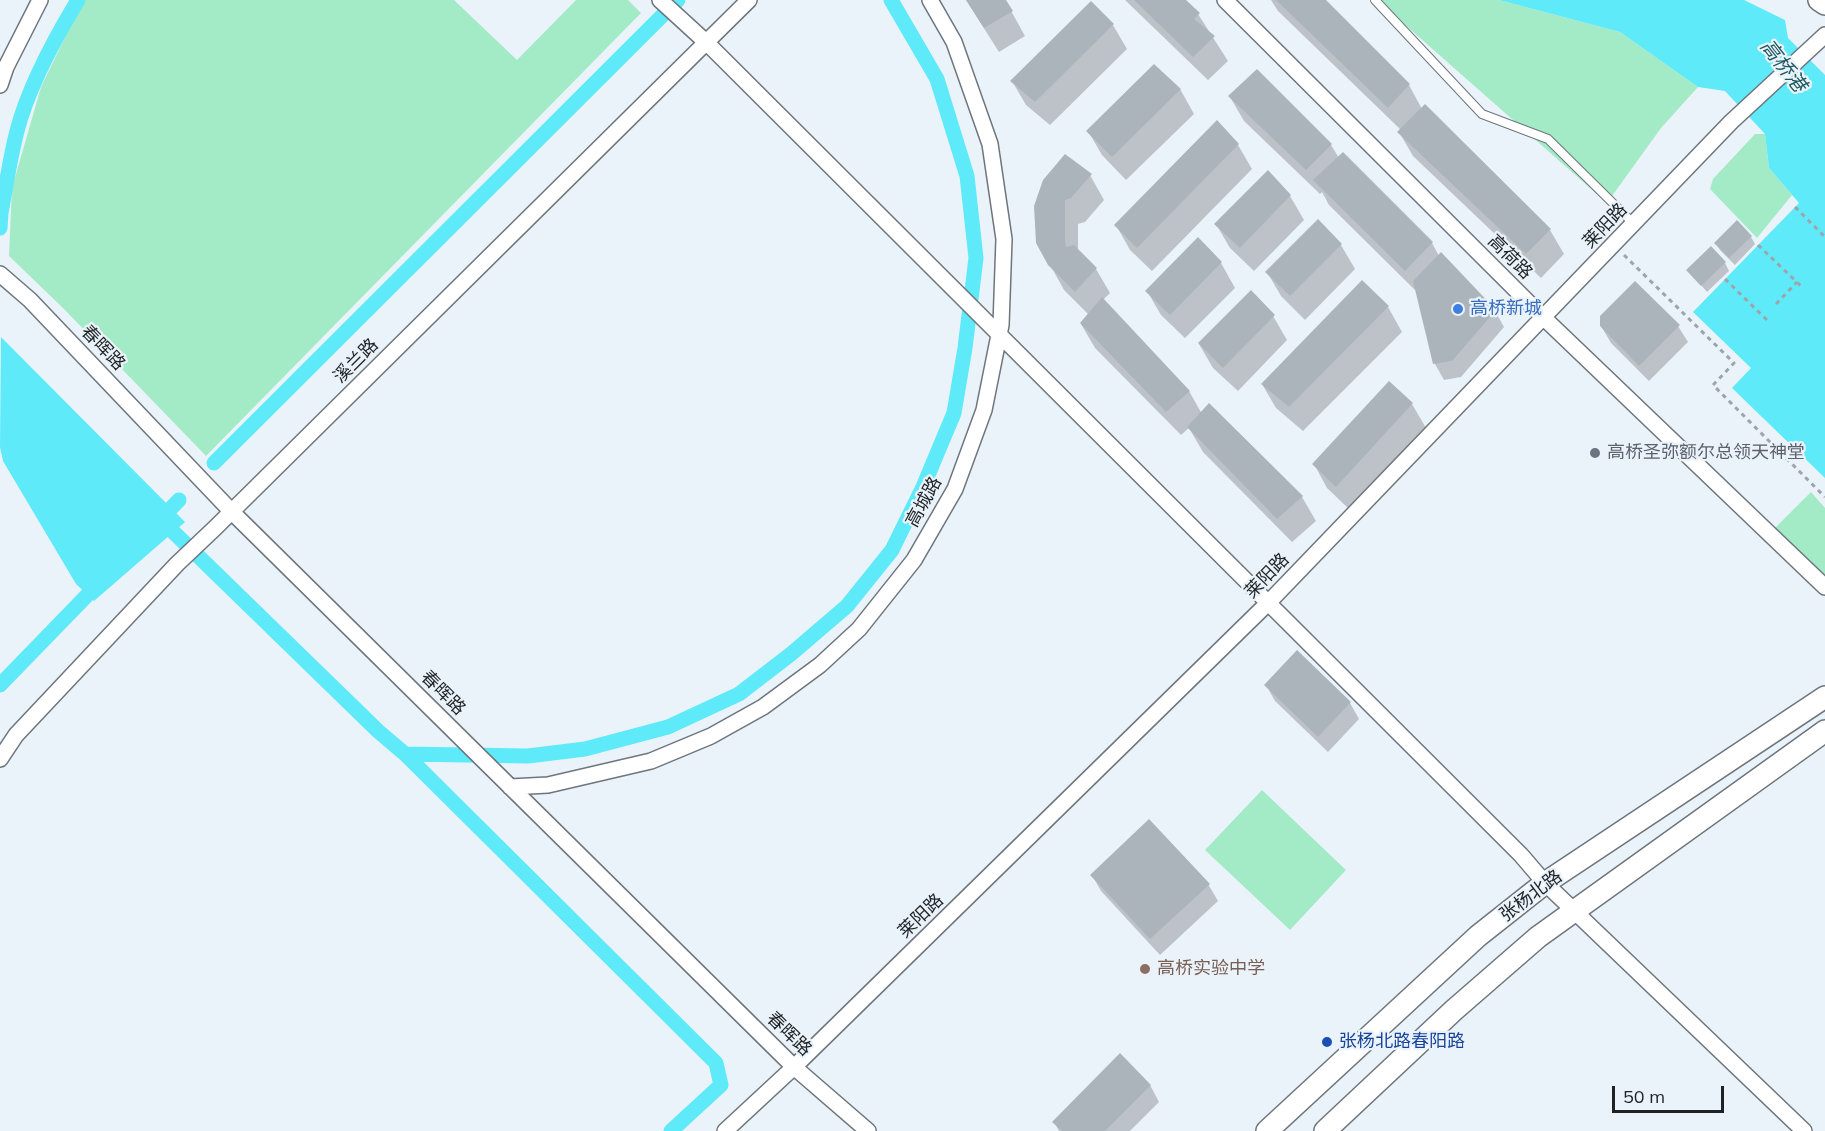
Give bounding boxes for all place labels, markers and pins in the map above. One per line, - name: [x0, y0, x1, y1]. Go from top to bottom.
- place label: 高桥新城: [1470, 298, 1542, 320]
- marker: 高桥新城: [1451, 302, 1465, 316]
- place label: 高桥圣弥额尔总领天神堂: [1607, 442, 1805, 464]
- marker: 高桥圣弥额尔总领天神堂: [1588, 446, 1602, 460]
- place label: 高桥实验中学: [1157, 958, 1265, 980]
- marker: 高桥实验中学: [1138, 962, 1152, 976]
- place label: 张杨北路春阳路: [1339, 1031, 1465, 1053]
- marker: 张杨北路春阳路: [1320, 1035, 1334, 1049]

